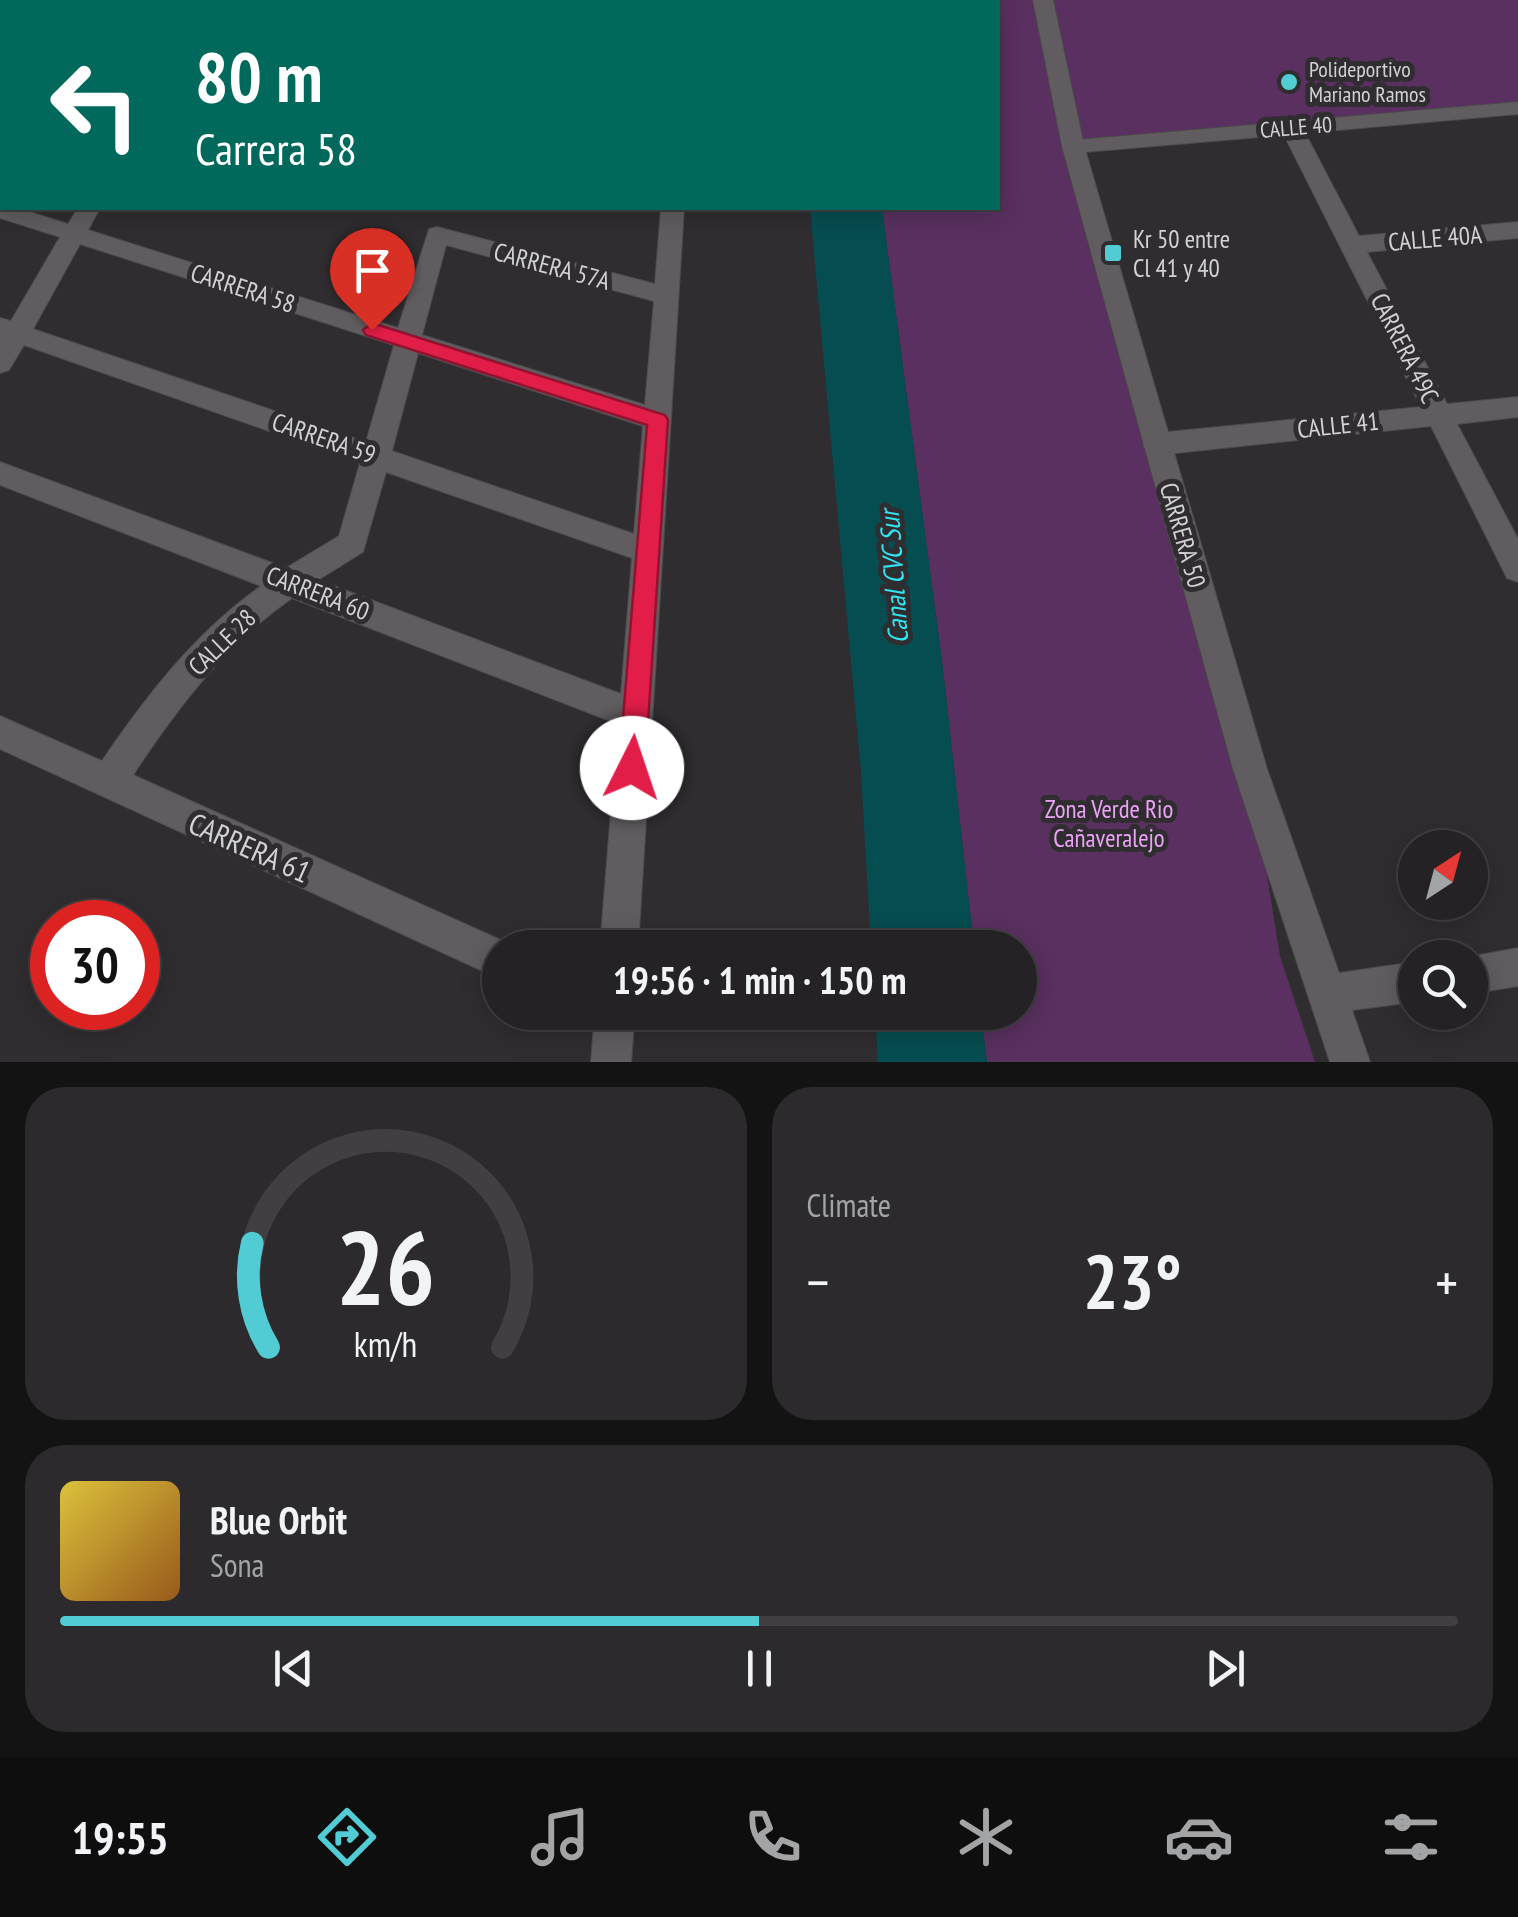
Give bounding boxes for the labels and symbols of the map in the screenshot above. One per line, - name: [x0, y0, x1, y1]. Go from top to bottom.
- place label: Polideportivo Mariano Ramos: [1309, 55, 1426, 108]
- marker: Polideportivo Mariano Ramos: [1278, 71, 1300, 93]
- street label: CALLE 40: [1259, 110, 1333, 144]
- street label: CALLE 40A: [1387, 218, 1483, 258]
- place label: Kr 50 entre Cl 41 y 40: [1133, 223, 1230, 284]
- pin: [330, 228, 415, 331]
- street label: CARRERA 57A: [490, 235, 614, 297]
- marker: Kr 50 entre Cl 41 y 40: [1102, 242, 1124, 264]
- street label: CARRERA 58: [187, 256, 299, 320]
- street label: CARRERA 49C: [1364, 288, 1446, 408]
- street label: CARRERA 59: [268, 405, 380, 471]
- street label: CALLE 41: [1296, 405, 1380, 445]
- street label: CARRERA 50: [1153, 479, 1213, 591]
- water label: Canal CVC Sur: [870, 505, 916, 645]
- street label: CARRERA 60: [262, 559, 374, 627]
- street label: CALLE 28: [181, 602, 263, 682]
- position arrow: [580, 716, 684, 820]
- park label: Zona Verde Rio Cañaveralejo: [1045, 793, 1173, 854]
- street label: CARRERA 61: [183, 803, 317, 891]
- north arrow: [1398, 830, 1488, 920]
- speed limit sign: 30: [30, 900, 160, 1030]

